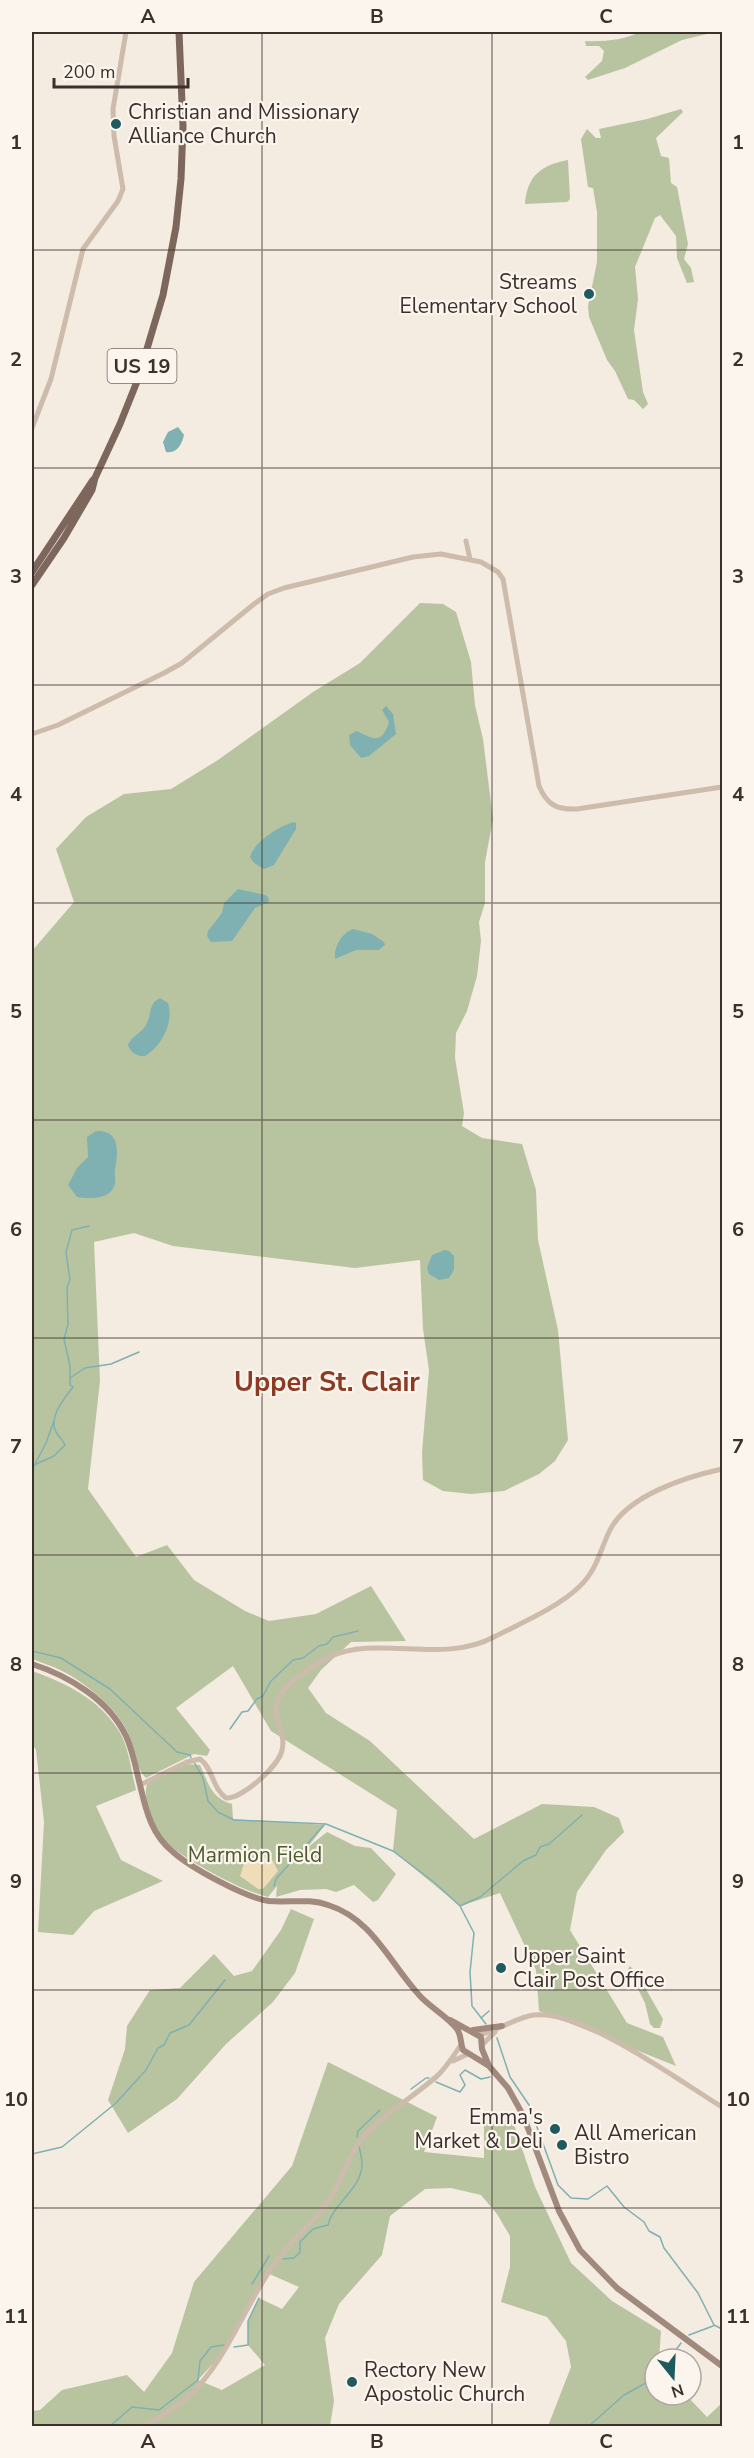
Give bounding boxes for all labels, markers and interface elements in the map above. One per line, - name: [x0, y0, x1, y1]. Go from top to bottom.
- text: A: [141, 3, 156, 30]
- text: B: [370, 3, 384, 30]
- text: C: [599, 3, 613, 30]
- scale bar: [54, 51, 188, 89]
- text: 200 m: [63, 60, 115, 84]
- place label: Christian and Missionary Alliance Church: [128, 98, 360, 150]
- marker: Christian and Missionary Alliance Church: [109, 117, 123, 131]
- text: 1: [10, 129, 22, 156]
- text: 1: [732, 129, 744, 156]
- place label: Streams Elementary School: [399, 268, 578, 320]
- marker: Streams Elementary School: [582, 287, 596, 301]
- text: 2: [10, 346, 22, 373]
- text: 2: [732, 346, 744, 373]
- road number: US 19: [108, 349, 176, 383]
- text: 3: [10, 563, 22, 590]
- text: 3: [732, 563, 744, 590]
- text: 4: [10, 781, 22, 808]
- text: 4: [732, 781, 744, 808]
- text: 5: [10, 998, 22, 1025]
- text: 5: [732, 998, 744, 1025]
- text: 6: [10, 1216, 22, 1243]
- text: 6: [732, 1216, 744, 1243]
- district label: Upper St. Clair: [234, 1364, 420, 1401]
- text: 7: [10, 1433, 22, 1460]
- text: 7: [732, 1433, 744, 1460]
- text: 8: [10, 1651, 22, 1678]
- text: 8: [732, 1651, 744, 1678]
- park label: Marmion Field: [188, 1841, 322, 1869]
- text: 9: [10, 1868, 22, 1895]
- text: 9: [732, 1868, 744, 1895]
- place label: Upper Saint Clair Post Office: [513, 1942, 665, 1994]
- marker: Upper Saint Clair Post Office: [494, 1961, 508, 1975]
- text: 10: [4, 2086, 28, 2113]
- text: 10: [726, 2086, 750, 2113]
- place label: Emma's Market & Deli: [414, 2103, 543, 2155]
- place label: All American Bistro: [574, 2119, 697, 2171]
- marker: Emma's Market & Deli: [548, 2122, 562, 2136]
- marker: All American Bistro: [555, 2138, 569, 2152]
- text: 11: [4, 2303, 28, 2330]
- text: 11: [726, 2303, 750, 2330]
- north arrow: [643, 2347, 703, 2407]
- place label: Rectory New Apostolic Church: [364, 2356, 525, 2408]
- marker: Rectory New Apostolic Church: [345, 2375, 359, 2389]
- text: N: [668, 2378, 686, 2403]
- text: A: [141, 2428, 156, 2455]
- text: B: [370, 2428, 384, 2455]
- text: C: [599, 2428, 613, 2455]

